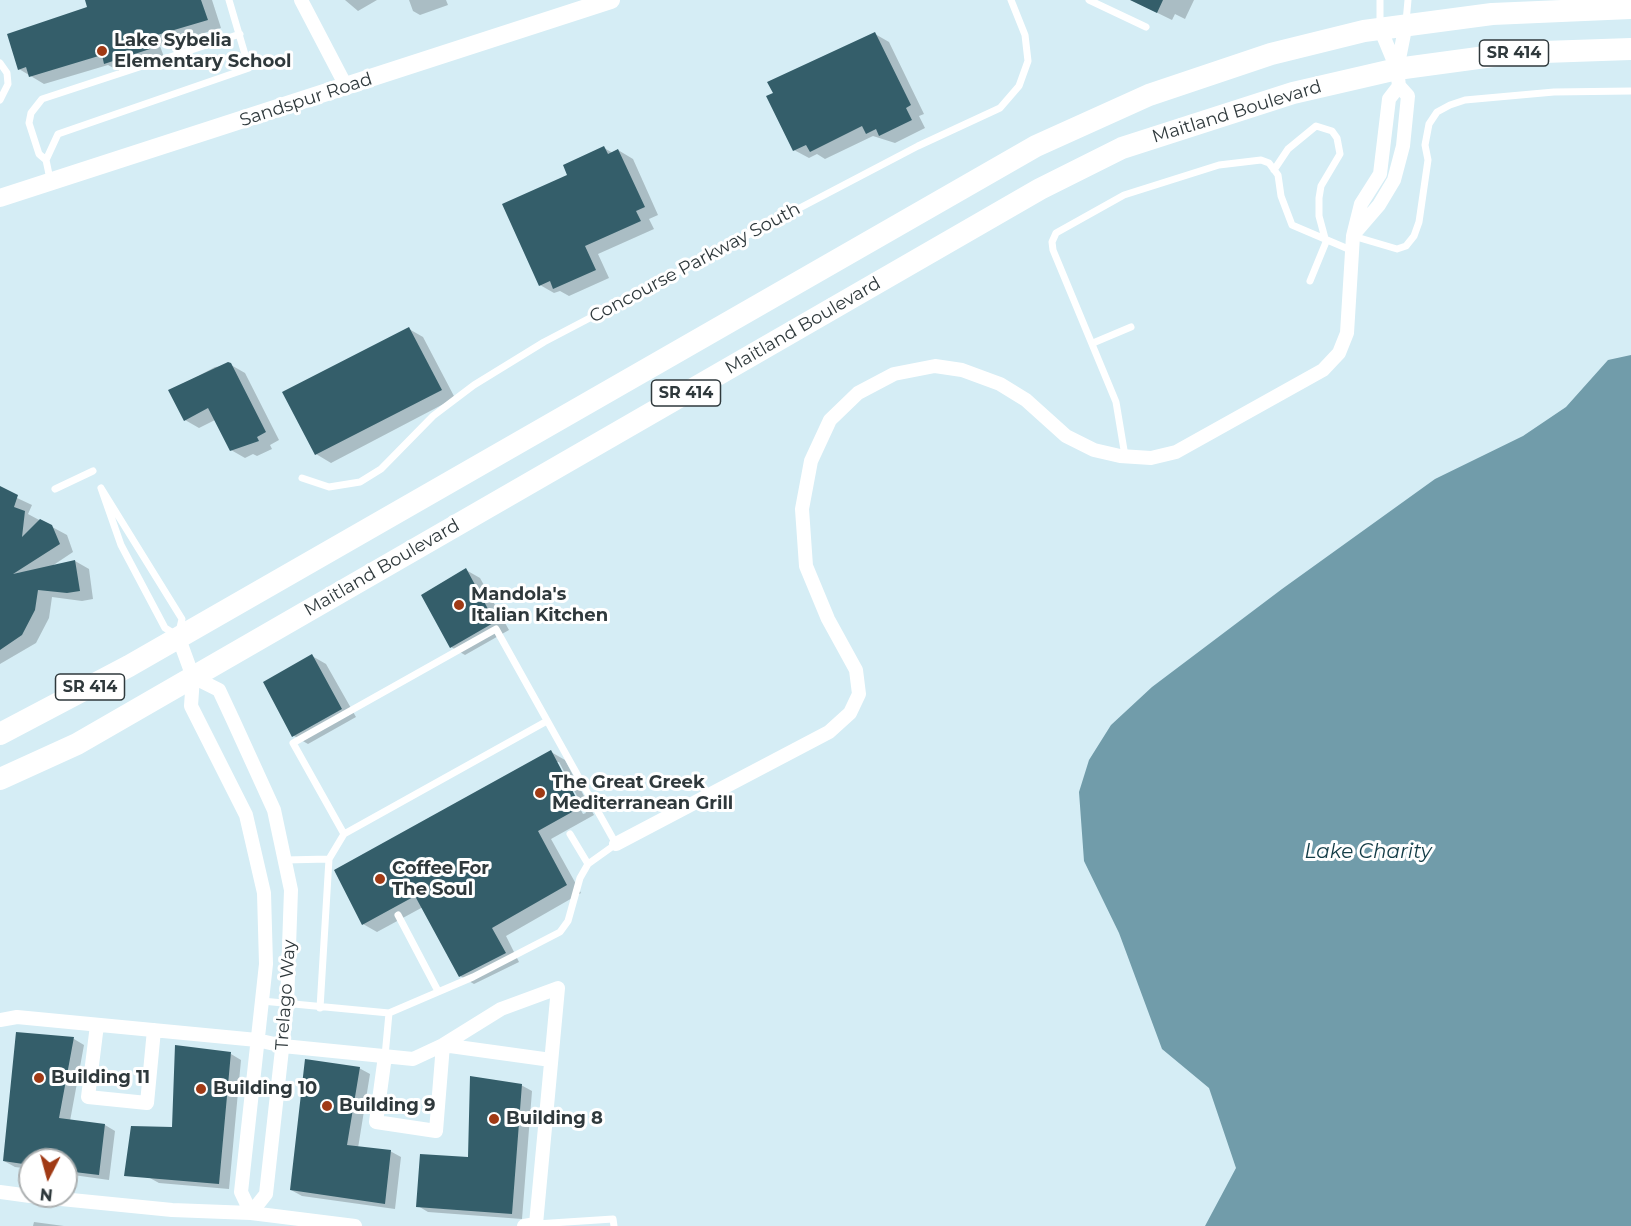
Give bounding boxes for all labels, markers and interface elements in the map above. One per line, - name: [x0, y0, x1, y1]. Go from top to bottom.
- place label: Lake Sybelia Elementary School: [114, 30, 291, 72]
- road number: SR 414: [1480, 40, 1549, 66]
- marker: Lake Sybelia Elementary School: [95, 44, 109, 58]
- street label: Sandspur Road: [237, 68, 375, 132]
- street label: Maitland Boulevard: [1150, 76, 1324, 148]
- street label: Concourse Parkway South: [586, 198, 804, 328]
- street label: Maitland Boulevard: [721, 273, 885, 379]
- road number: SR 414: [652, 380, 720, 406]
- street label: Maitland Boulevard: [300, 515, 464, 621]
- place label: Mandola's Italian Kitchen: [471, 584, 608, 626]
- marker: Mandola's Italian Kitchen: [452, 598, 466, 612]
- road number: SR 414: [56, 674, 124, 700]
- place label: The Great Greek Mediterranean Grill: [552, 772, 733, 814]
- marker: The Great Greek Mediterranean Grill: [533, 786, 547, 800]
- water label: Lake Charity: [1305, 840, 1431, 864]
- place label: Coffee For The Soul: [392, 858, 489, 900]
- marker: Coffee For The Soul: [373, 872, 387, 886]
- street label: Trelago Way: [271, 939, 301, 1051]
- place label: Building 11: [51, 1067, 150, 1089]
- marker: Building 11: [32, 1071, 46, 1085]
- place label: Building 10: [213, 1078, 317, 1100]
- marker: Building 10: [194, 1082, 208, 1096]
- place label: Building 9: [339, 1095, 436, 1117]
- marker: Building 9: [320, 1099, 334, 1113]
- place label: Building 8: [506, 1108, 603, 1130]
- marker: Building 8: [487, 1112, 501, 1126]
- north arrow: [18, 1148, 78, 1208]
- text: N: [39, 1184, 54, 1205]

